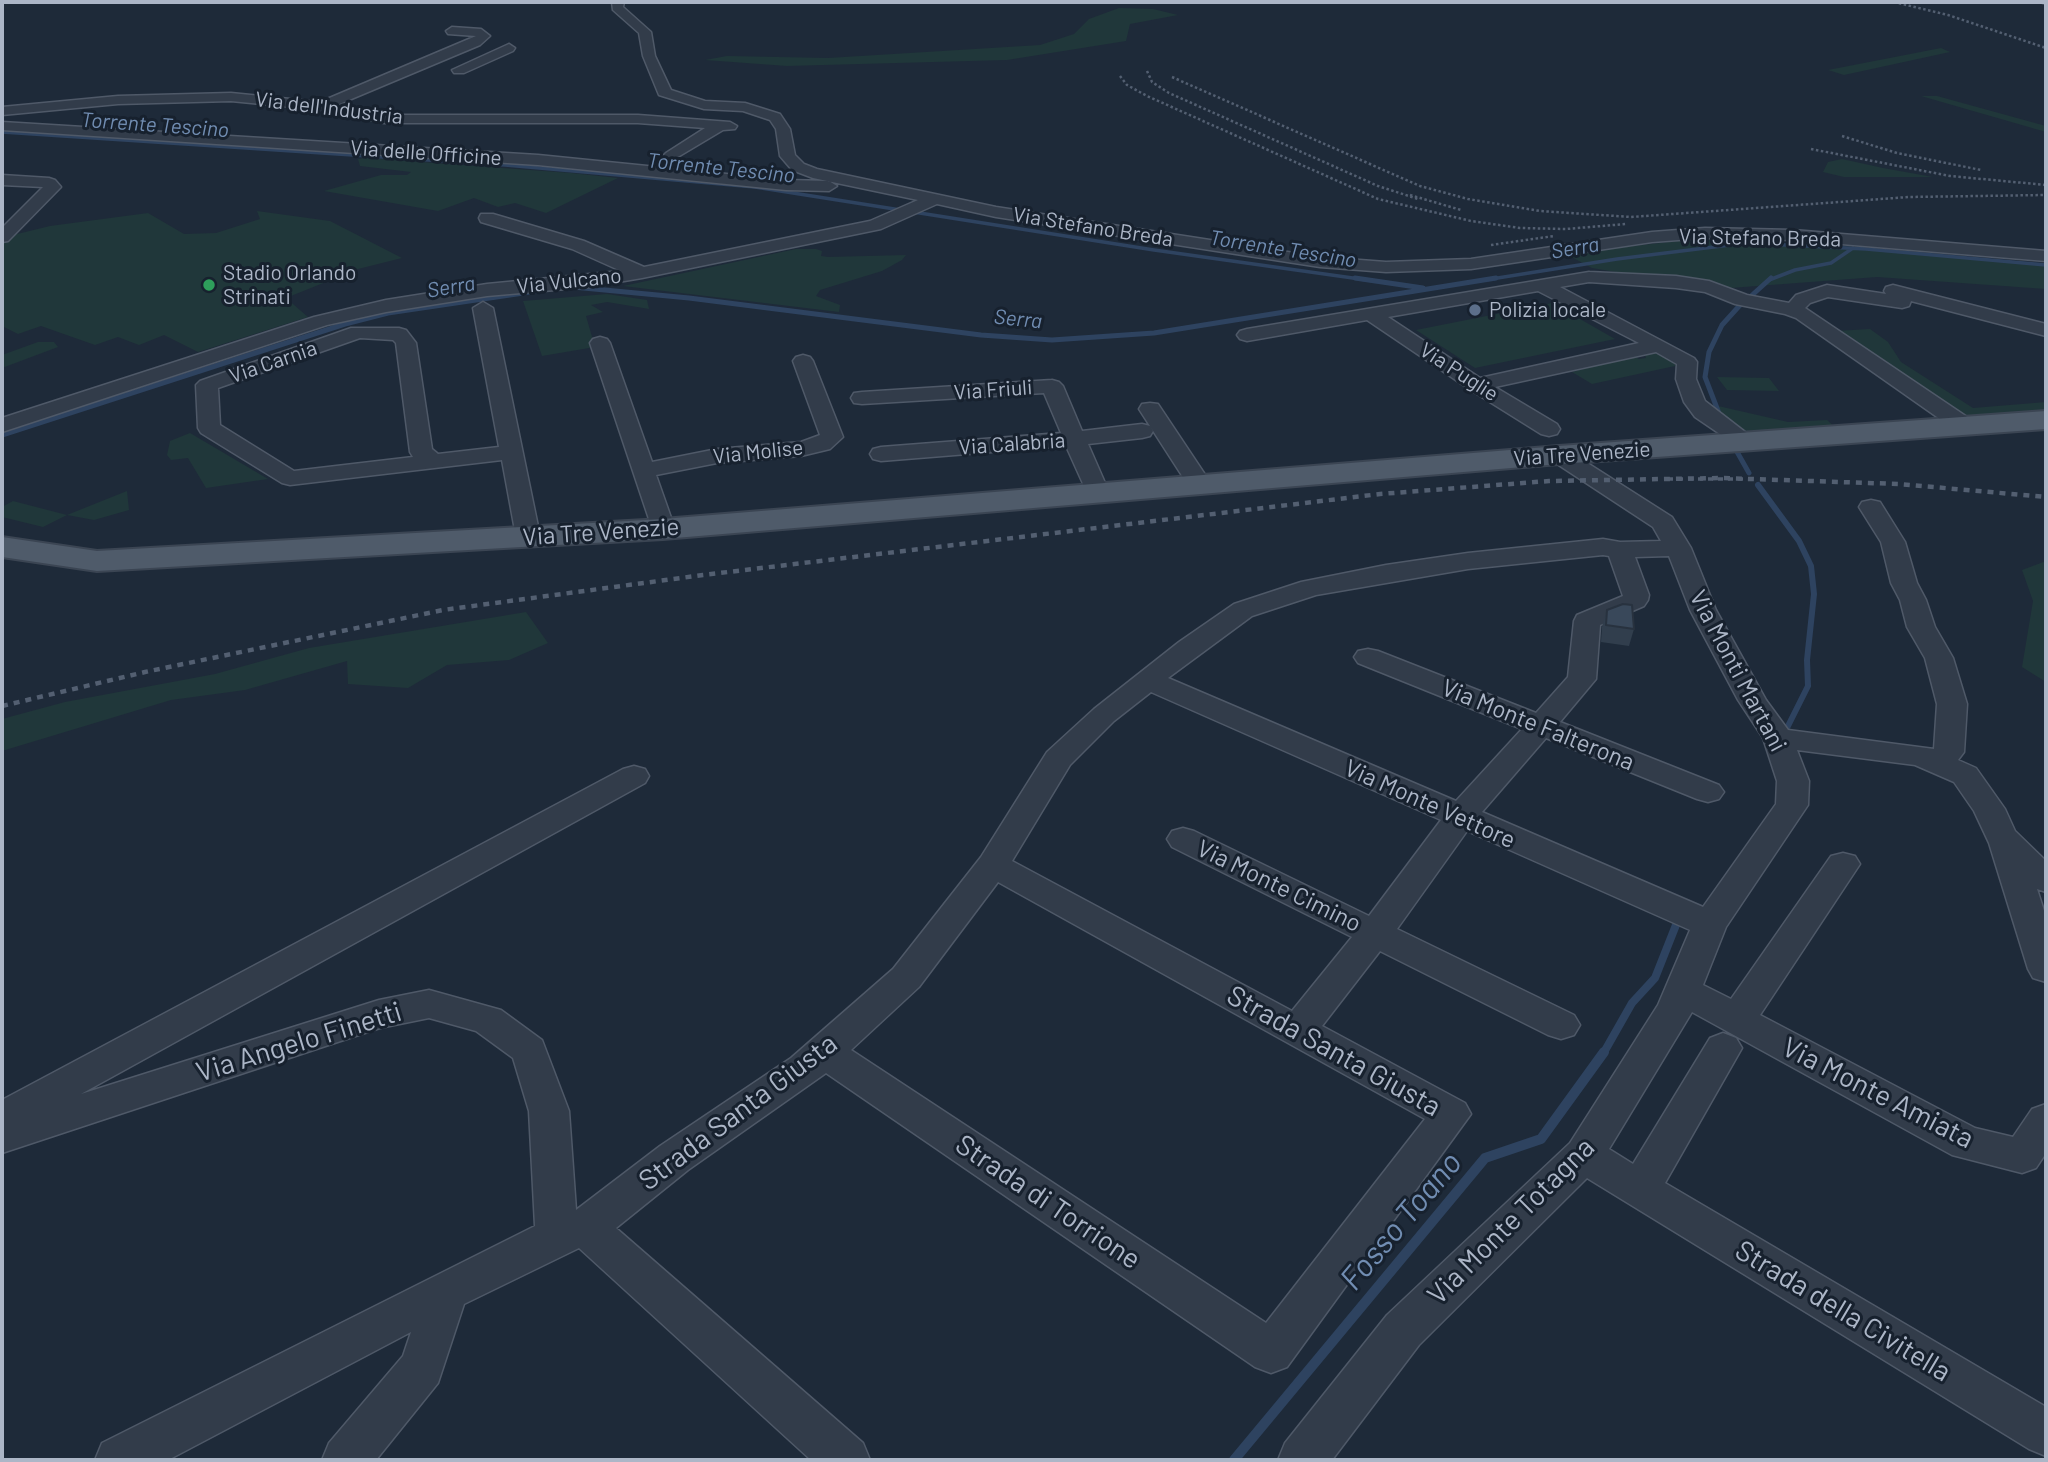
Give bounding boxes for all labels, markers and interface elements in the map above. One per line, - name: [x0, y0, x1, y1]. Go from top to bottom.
- street label: Via dell'Industria: [254, 86, 404, 130]
- water label: Torrente Tescino: [80, 107, 230, 143]
- street label: Via delle Officine: [349, 135, 503, 171]
- water label: Torrente Tescino: [646, 148, 796, 188]
- street label: Via Stefano Breda: [1011, 202, 1175, 252]
- street label: Via Stefano Breda: [1679, 224, 1841, 252]
- water label: Torrente Tescino: [1208, 225, 1358, 273]
- water label: Serra: [1549, 232, 1601, 264]
- place label: Stadio Orlando Strinati: [223, 260, 356, 310]
- street label: Via Vulcano: [515, 263, 623, 299]
- water label: Serra: [425, 271, 477, 303]
- marker: Stadio Orlando Strinati: [201, 277, 217, 293]
- place label: Polizia locale: [1489, 297, 1606, 323]
- marker: Polizia locale: [1467, 302, 1483, 318]
- water label: Serra: [993, 304, 1043, 334]
- street label: Via Carnia: [226, 335, 320, 389]
- street label: Via Puglie: [1415, 337, 1503, 407]
- street label: Via Friuli: [953, 375, 1033, 405]
- street label: Via Calabria: [958, 428, 1066, 460]
- street label: Via Molise: [712, 435, 804, 469]
- street label: Via Tre Venezie: [1513, 437, 1651, 471]
- street label: Via Tre Venezie: [522, 512, 680, 552]
- street label: Via Monti Martani: [1683, 585, 1793, 757]
- street label: Via Monte Falterona: [1437, 673, 1639, 777]
- street label: Via Monte Vettore: [1340, 753, 1520, 855]
- street label: Via Monte Cimino: [1192, 834, 1366, 938]
- street label: Strada Santa Giusta: [1221, 978, 1447, 1124]
- street label: Via Angelo Finetti: [192, 995, 406, 1089]
- street label: Strada Santa Giusta: [632, 1027, 844, 1197]
- street label: Via Monte Amiata: [1777, 1030, 1979, 1156]
- street label: Strada di Torrione: [949, 1128, 1147, 1276]
- street label: Via Monte Totagna: [1421, 1131, 1601, 1311]
- water label: Fosso Toano: [1332, 1144, 1470, 1298]
- street label: Strada della Civitella: [1729, 1233, 1957, 1389]

